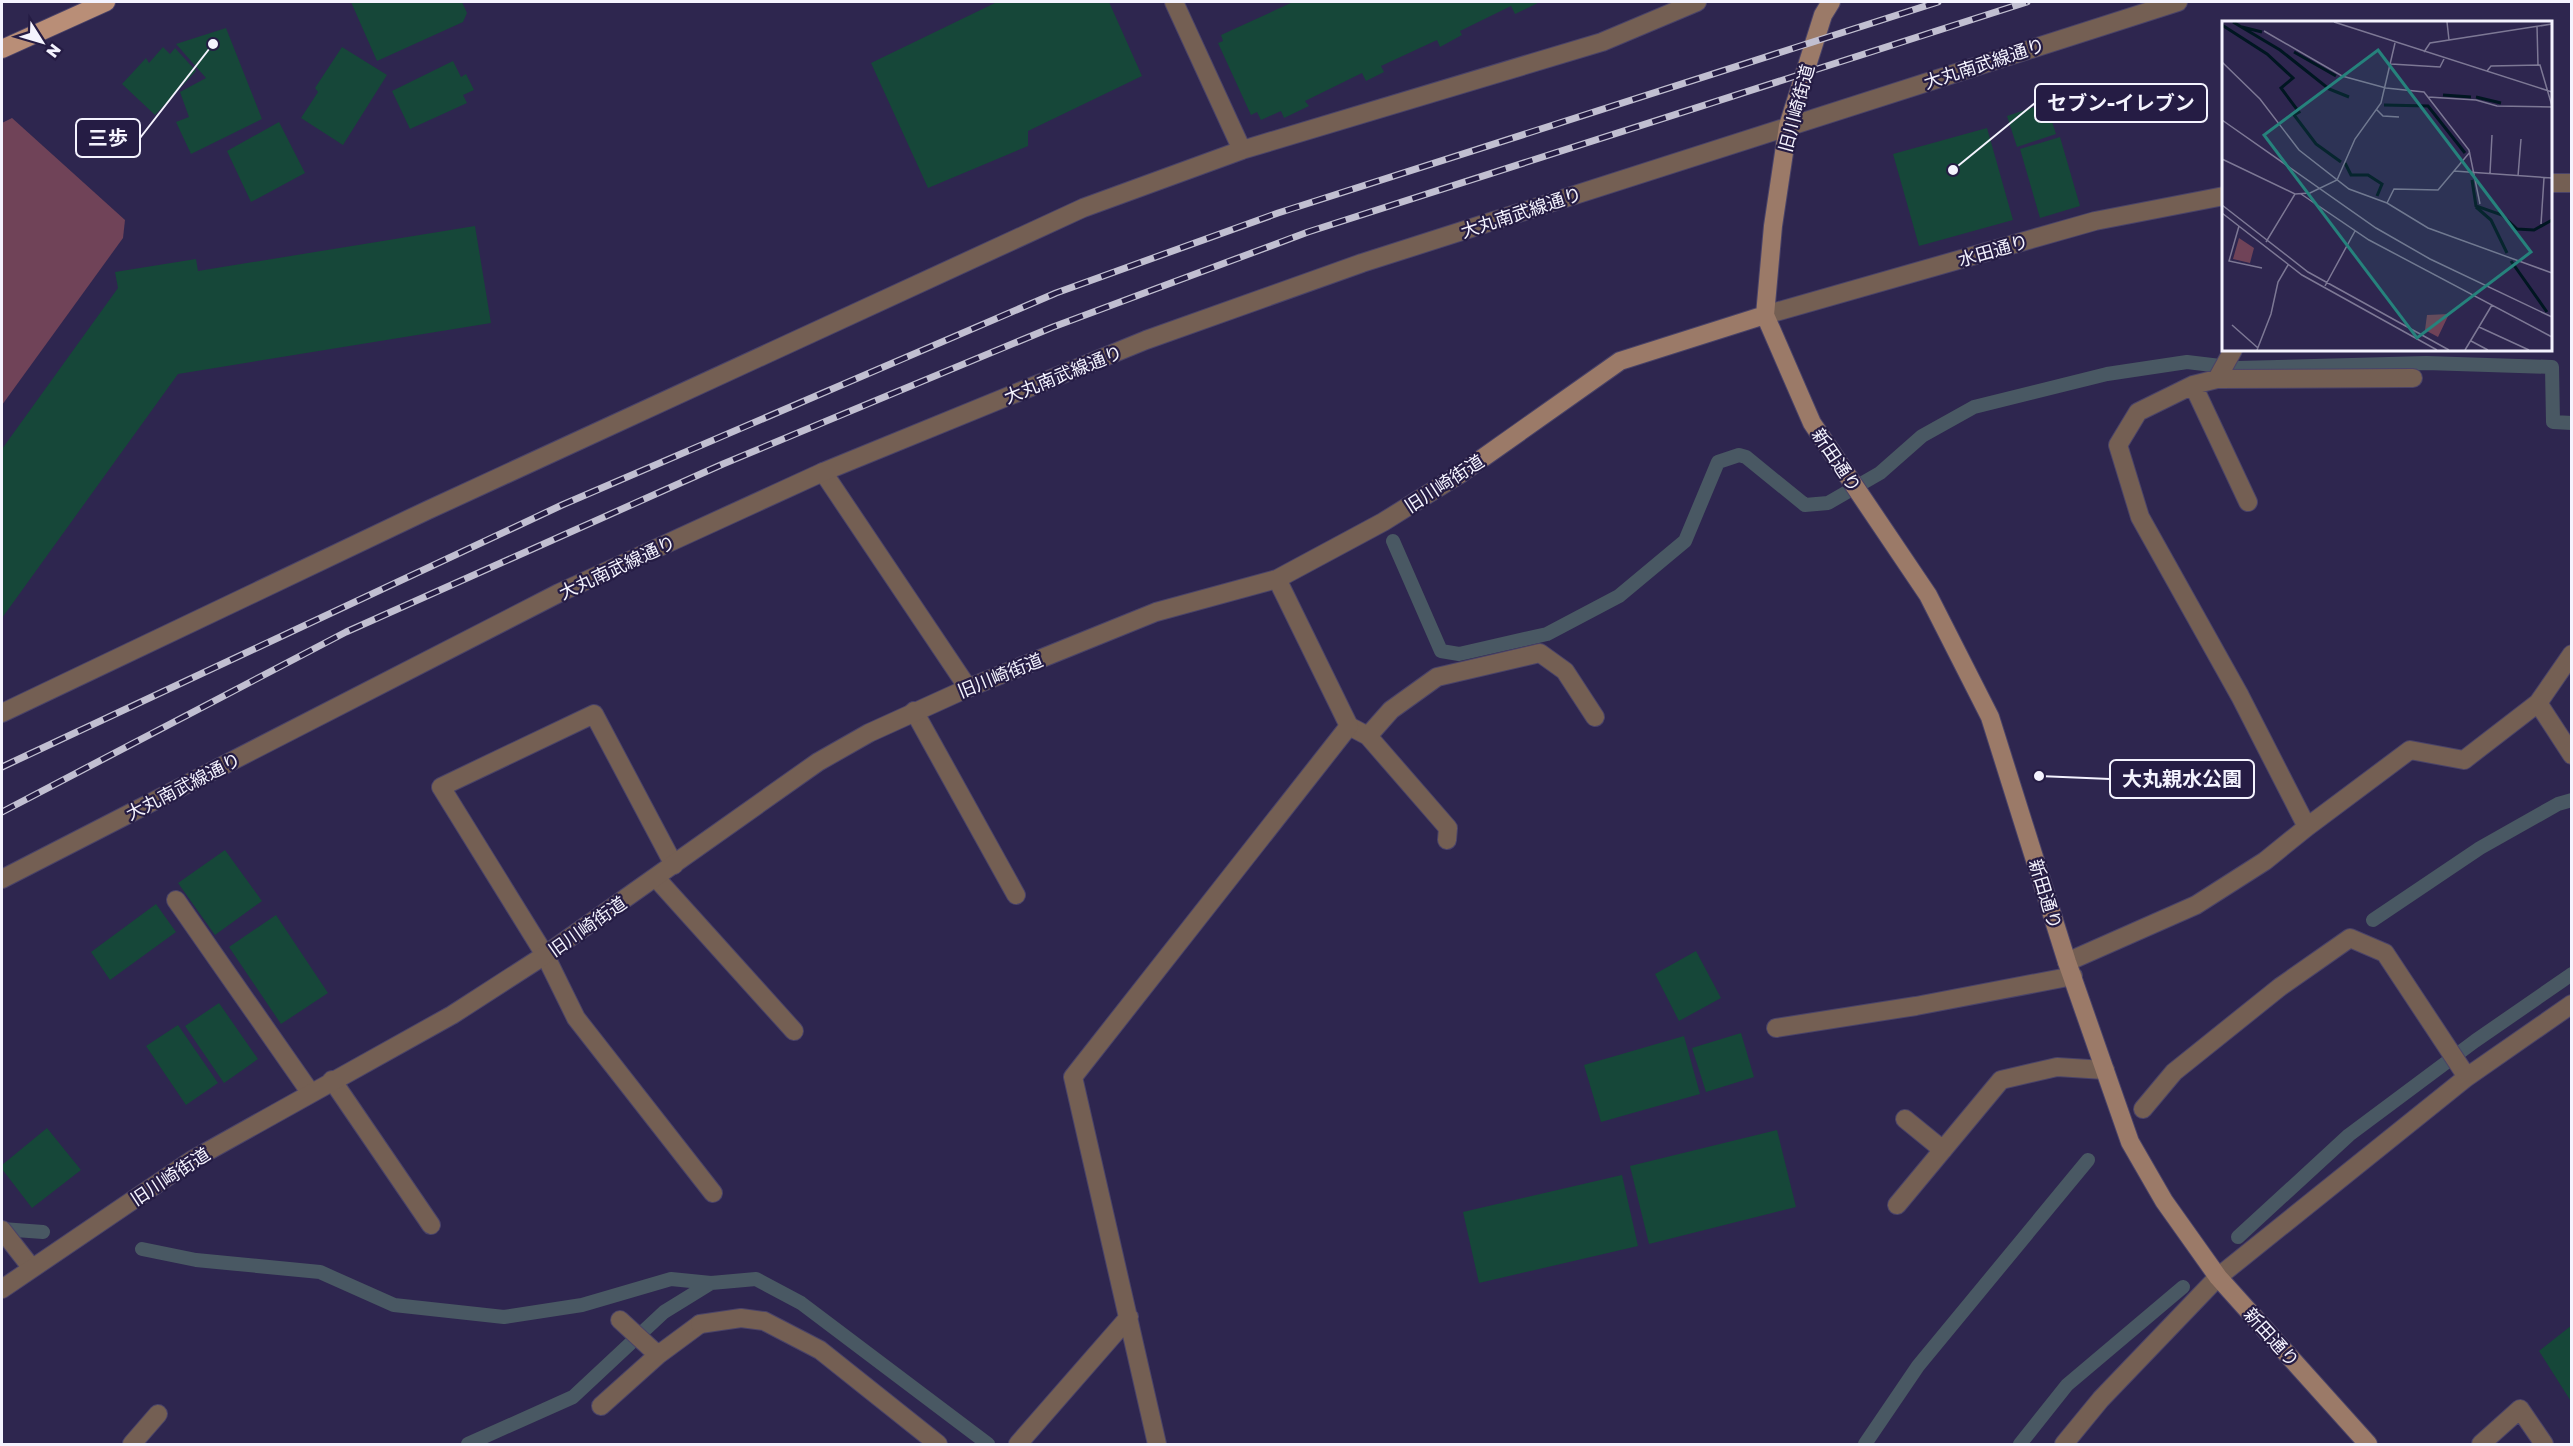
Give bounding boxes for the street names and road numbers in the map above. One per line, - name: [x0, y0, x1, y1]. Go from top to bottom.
- street label: 大丸南武線通り: [1921, 33, 2047, 93]
- street label: 旧川崎街道: [1774, 62, 1818, 154]
- street label: 大丸南武線通り: [1458, 182, 1584, 242]
- street label: 水田通り: [1955, 230, 2031, 270]
- street label: 大丸南武線通り: [1000, 340, 1126, 408]
- street label: 新田通り: [1808, 424, 1866, 496]
- street label: 旧川崎街道: [1400, 449, 1488, 517]
- street label: 大丸南武線通り: [555, 530, 679, 604]
- street label: 旧川崎街道: [954, 648, 1046, 702]
- street label: 大丸南武線通り: [122, 748, 244, 824]
- street label: 新田通り: [2025, 856, 2067, 932]
- street label: 旧川崎街道: [544, 891, 630, 961]
- street label: 旧川崎街道: [126, 1142, 214, 1210]
- street label: 新田通り: [2240, 1303, 2304, 1371]

